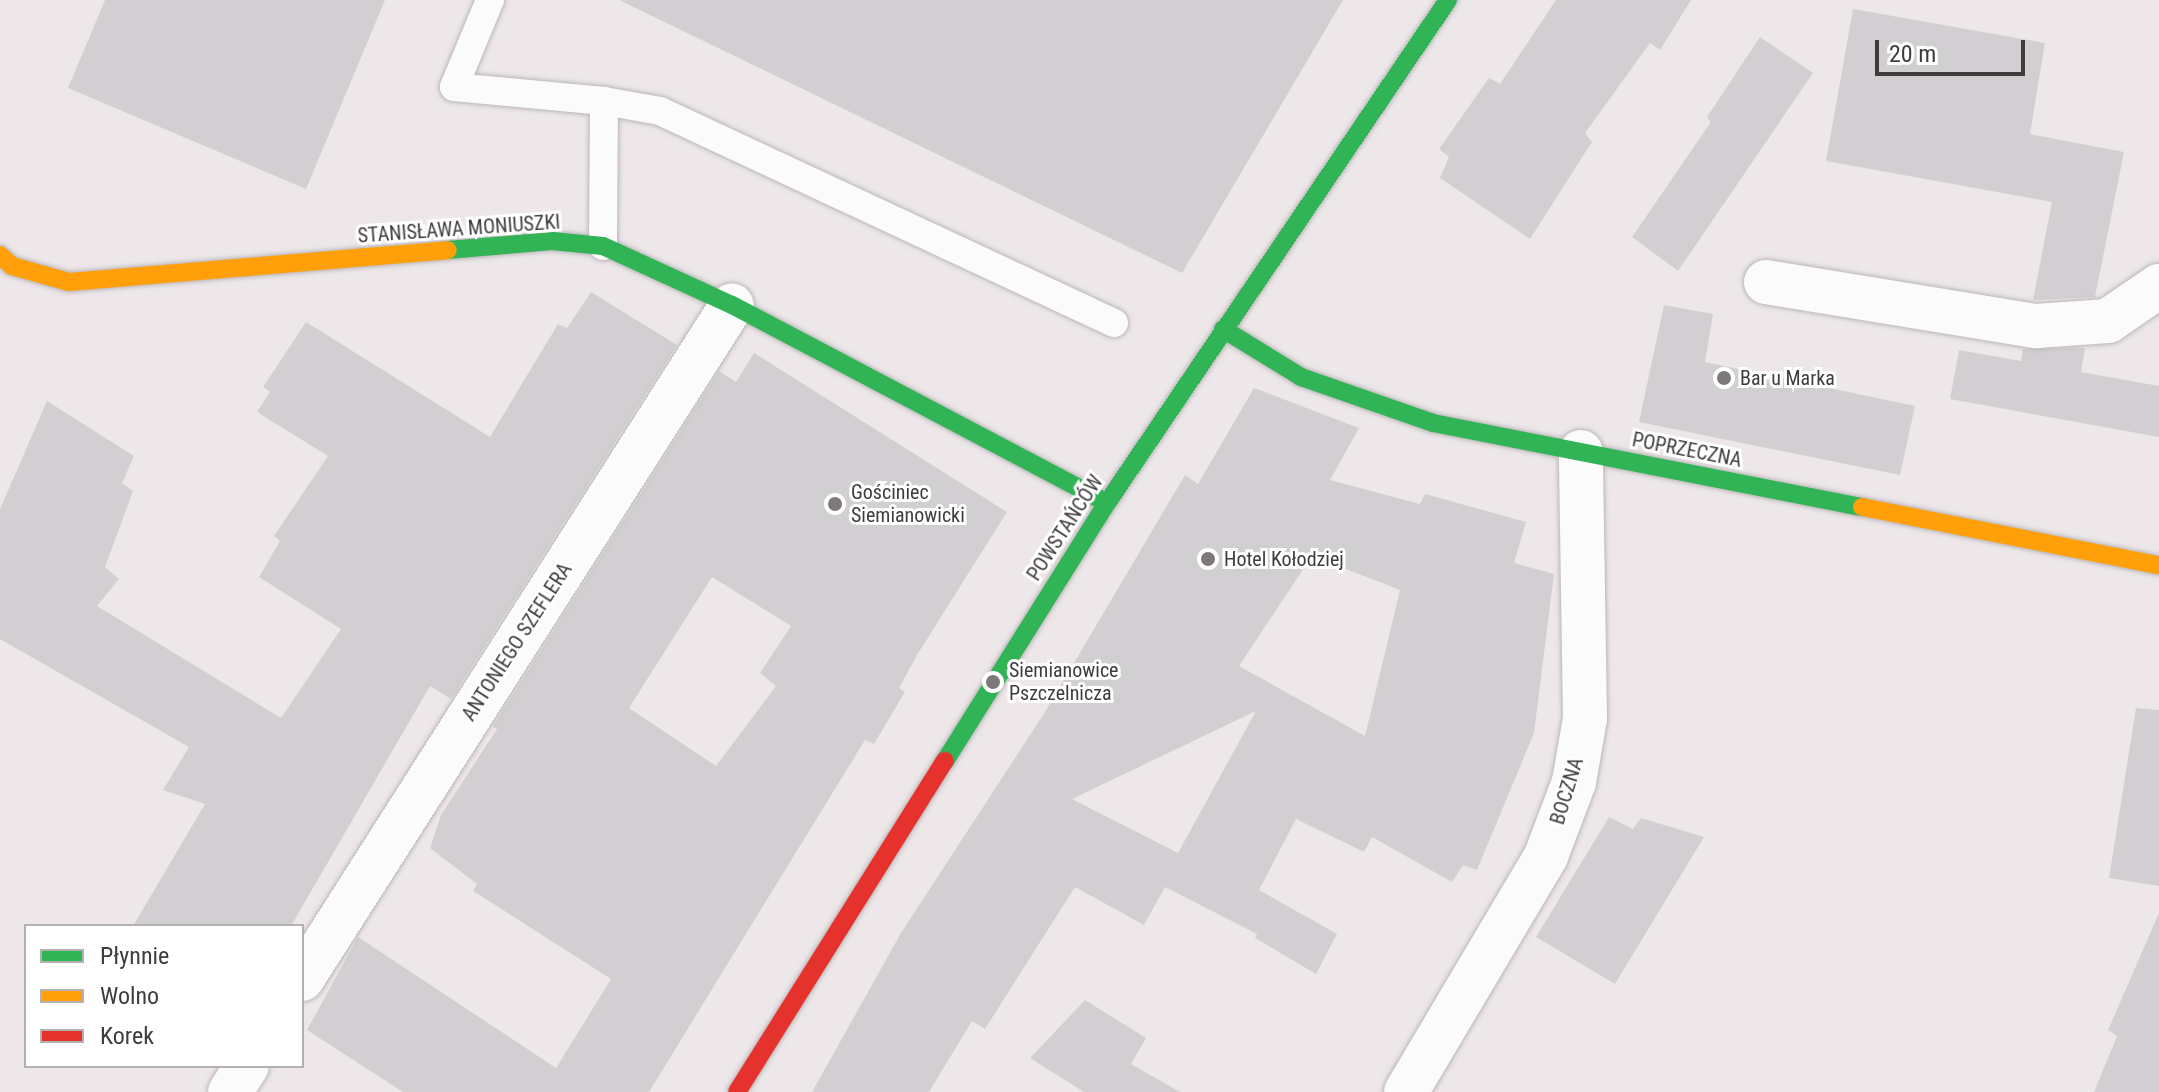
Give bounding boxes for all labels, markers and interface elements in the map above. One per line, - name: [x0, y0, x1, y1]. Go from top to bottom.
- scale bar: [1879, 24, 2029, 74]
- text: 20 m: [1889, 40, 1936, 68]
- street label: STANISŁAWA MONIUSZKI: [357, 210, 561, 248]
- place label: Bar u Marka: [1740, 366, 1835, 390]
- marker: Bar u Marka: [1715, 369, 1733, 387]
- street label: POPRZECZNA: [1630, 428, 1744, 472]
- street label: POWSTAŃCÓW: [1022, 471, 1108, 585]
- place label: Gościniec Siemianowicki: [851, 480, 965, 527]
- marker: Gościniec Siemianowicki: [826, 495, 844, 513]
- place label: Hotel Kołodziej: [1224, 547, 1344, 571]
- marker: Hotel Kołodziej: [1199, 550, 1217, 568]
- street label: ANTONIEGO SZEFLERA: [457, 558, 577, 726]
- place label: Siemianowice Pszczelnicza: [1009, 658, 1118, 705]
- marker: Siemianowice Pszczelnicza: [984, 673, 1002, 691]
- street label: BOCZNA: [1545, 755, 1589, 827]
- legend: [24, 924, 304, 1068]
- text: Płynnie: [100, 942, 169, 970]
- text: Wolno: [100, 982, 159, 1010]
- text: Korek: [100, 1022, 154, 1050]

